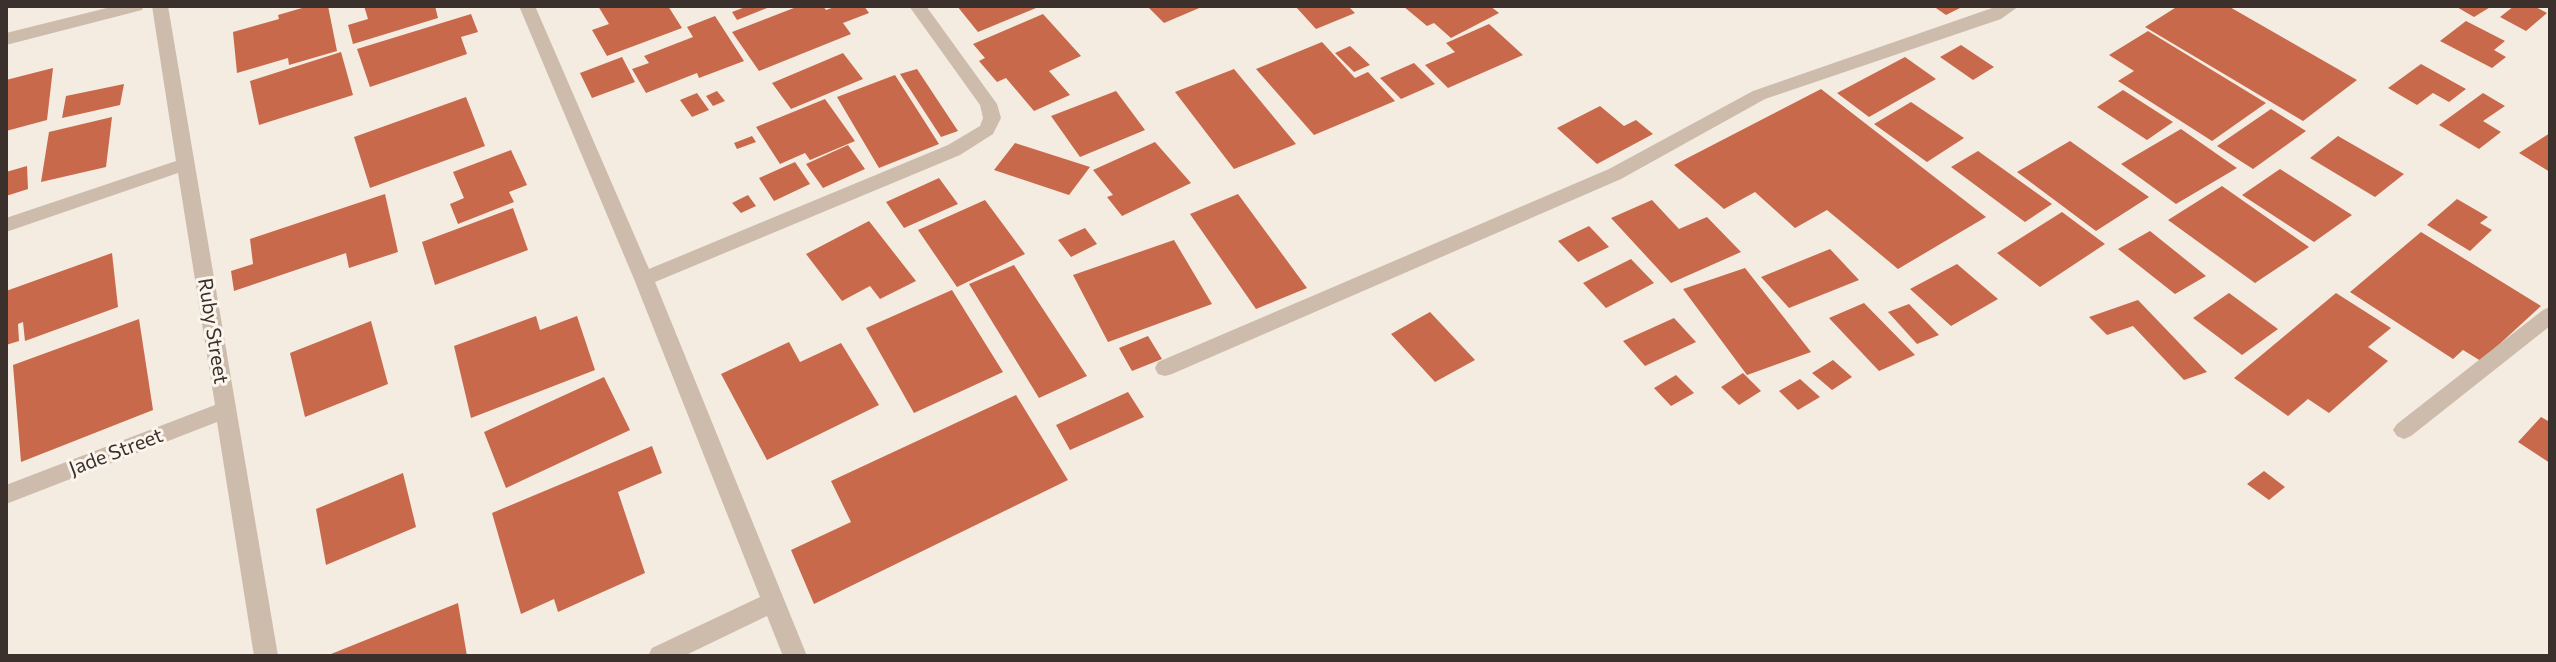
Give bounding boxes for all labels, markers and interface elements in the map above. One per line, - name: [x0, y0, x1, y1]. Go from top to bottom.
- street label: Ruby Street: [193, 276, 233, 386]
- street label: Jade Street: [66, 423, 166, 481]

